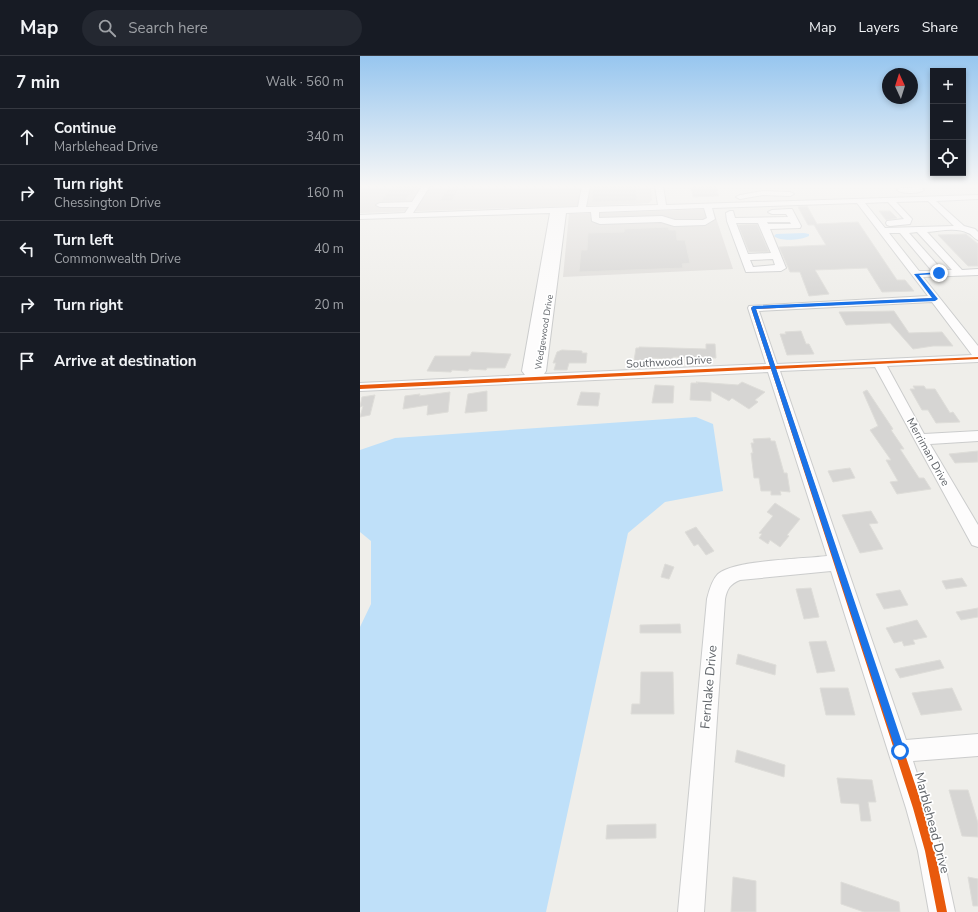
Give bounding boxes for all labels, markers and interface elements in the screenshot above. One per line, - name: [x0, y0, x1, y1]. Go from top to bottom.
- search box: [82, 10, 362, 46]
- text: Map: [20, 15, 58, 41]
- icon: search: [96, 17, 118, 39]
- text: Search here: [128, 18, 208, 38]
- text: Map: [809, 18, 836, 37]
- text: Layers: [858, 18, 900, 37]
- text: Share: [922, 18, 958, 37]
- north arrow: [882, 68, 918, 104]
- map controls: [930, 68, 966, 176]
- button: +: [930, 68, 966, 104]
- text: 7 min: [16, 71, 60, 94]
- text: Walk · 560 m: [266, 73, 344, 91]
- button: −: [930, 104, 966, 140]
- text: Continue: [54, 118, 116, 138]
- icon: ahead: [16, 126, 38, 148]
- text: 340 m: [306, 128, 344, 146]
- text: Marblehead Drive: [54, 138, 158, 156]
- button: locate: [930, 140, 966, 176]
- text: Turn right: [54, 174, 123, 194]
- icon: right: [16, 182, 38, 204]
- text: 160 m: [306, 184, 344, 202]
- text: Chessington Drive: [54, 194, 161, 212]
- text: Turn left: [54, 230, 113, 250]
- icon: left: [16, 238, 38, 260]
- text: 40 m: [314, 240, 344, 258]
- text: Commonwealth Drive: [54, 250, 181, 268]
- route end: [930, 264, 948, 282]
- street label: Wedgewood Drive: [532, 293, 556, 370]
- icon: right: [16, 294, 38, 316]
- text: Turn right: [54, 295, 123, 315]
- text: 20 m: [314, 296, 344, 314]
- icon: arrive: [16, 350, 38, 372]
- text: Arrive at destination: [54, 351, 197, 371]
- street label: Southwood Drive: [626, 352, 712, 372]
- street label: Merriman Drive: [903, 415, 953, 489]
- street label: Fernlake Drive: [696, 644, 722, 730]
- route start: [891, 742, 909, 760]
- street label: Marblehead Drive: [910, 770, 954, 876]

